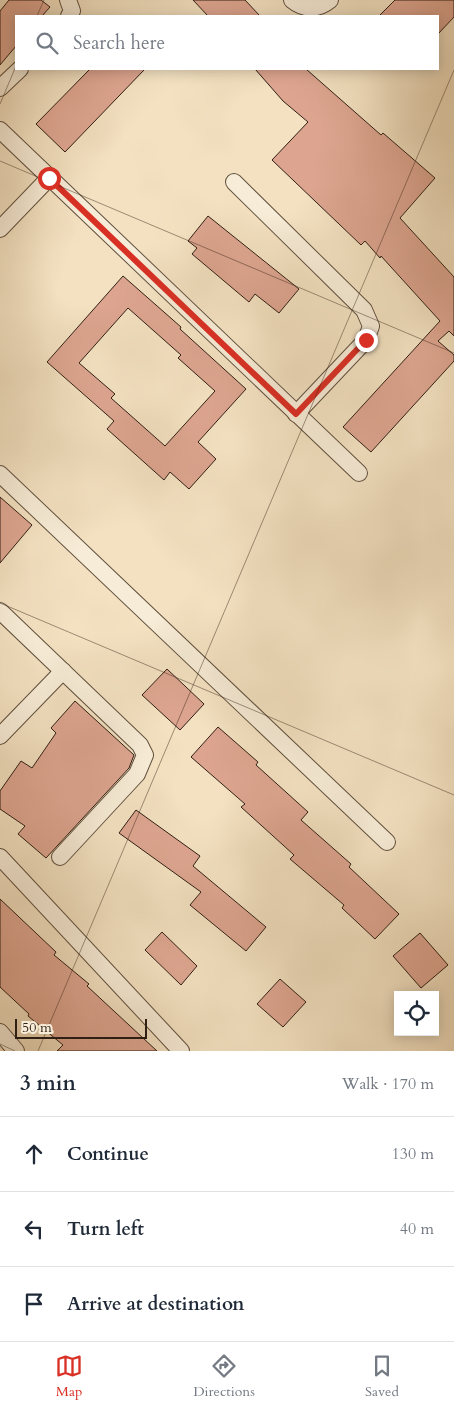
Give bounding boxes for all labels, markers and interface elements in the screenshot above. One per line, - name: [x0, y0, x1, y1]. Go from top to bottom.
- search box: [15, 15, 439, 70]
- icon: search: [33, 29, 61, 57]
- text: Search here: [73, 30, 165, 56]
- route start: [38, 167, 61, 190]
- route end: [355, 329, 378, 352]
- map controls: [394, 991, 439, 1036]
- button: locate: [394, 991, 439, 1036]
- scale bar: [15, 1016, 148, 1039]
- text: 50 m: [22, 1018, 52, 1037]
- text: 3 min: [20, 1069, 76, 1098]
- text: Walk · 170 m: [342, 1073, 434, 1095]
- icon: ahead: [20, 1140, 48, 1168]
- text: Continue: [67, 1141, 149, 1167]
- text: 130 m: [392, 1143, 434, 1165]
- icon: left: [20, 1215, 48, 1243]
- text: Turn left: [67, 1216, 144, 1242]
- text: 40 m: [400, 1218, 434, 1240]
- icon: arrive: [20, 1290, 48, 1318]
- text: Arrive at destination: [67, 1291, 244, 1317]
- tab: Map: [55, 1352, 83, 1401]
- tab: Directions: [193, 1352, 255, 1401]
- tab: Saved: [365, 1352, 399, 1401]

